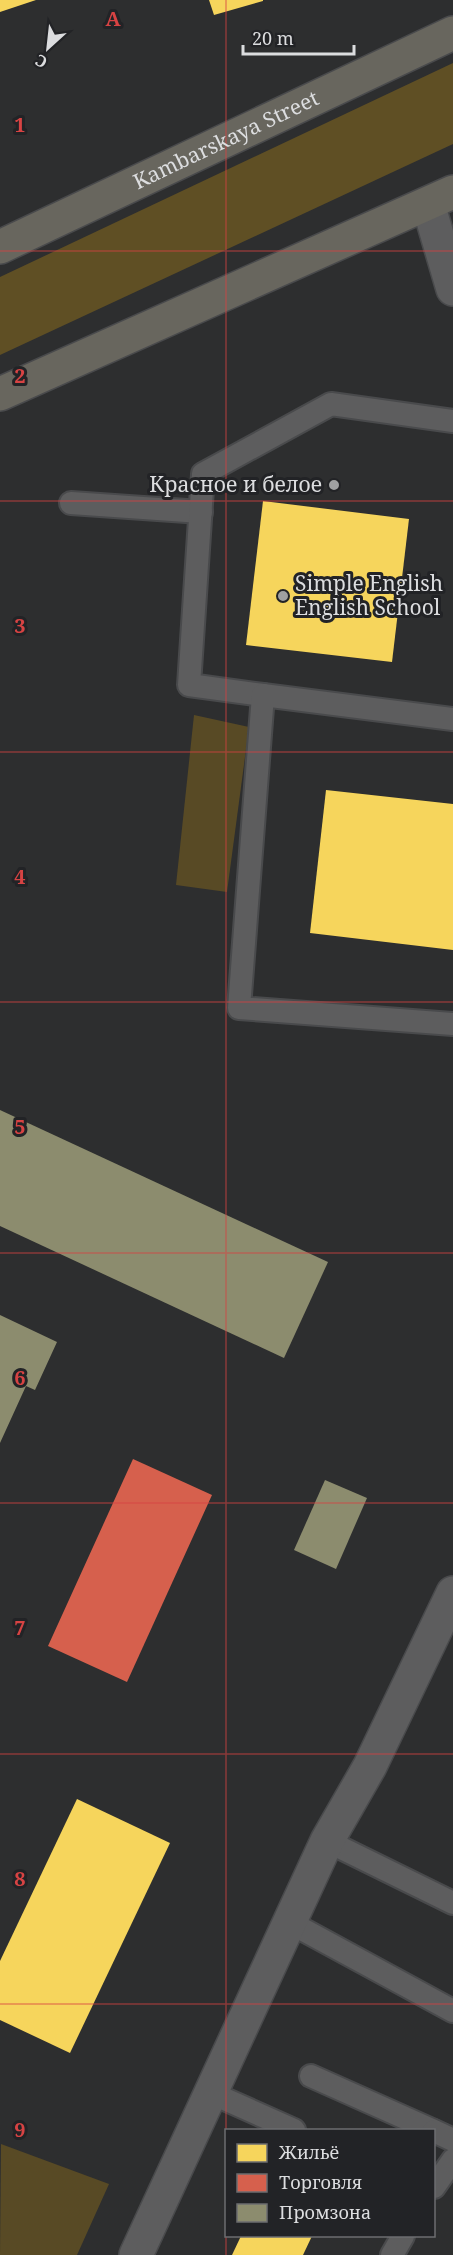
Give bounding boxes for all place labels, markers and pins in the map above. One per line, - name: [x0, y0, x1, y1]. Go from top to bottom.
- place label: Красное и белое: [149, 470, 322, 498]
- marker: Красное и белое: [327, 478, 341, 492]
- place label: Simple English English School: [295, 569, 443, 621]
- marker: Simple English English School: [276, 589, 290, 603]

